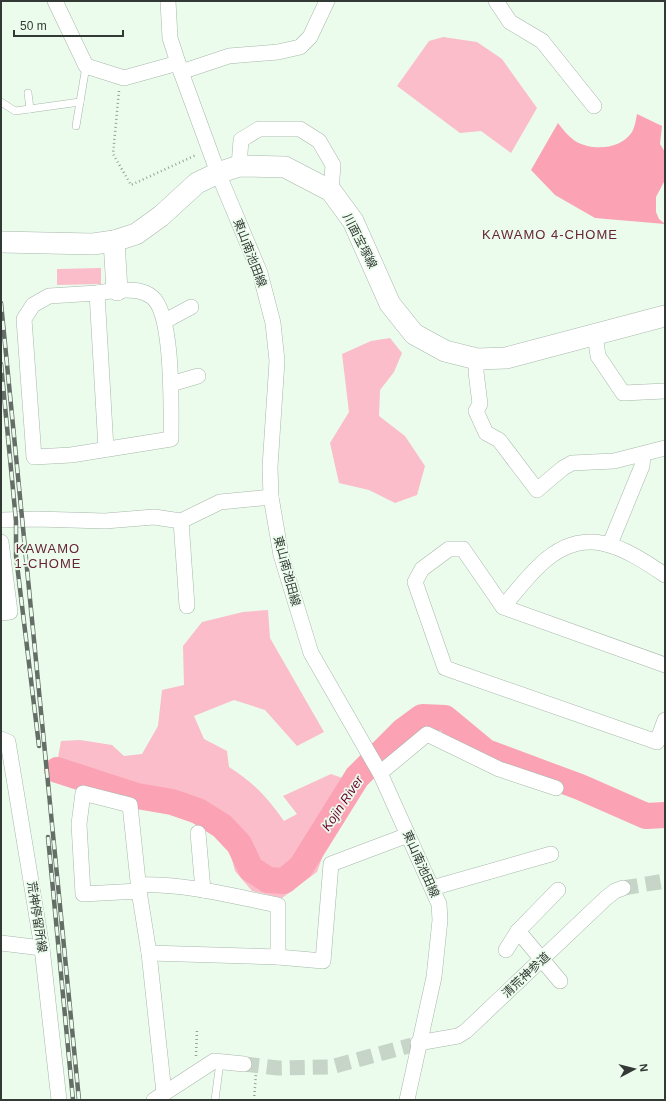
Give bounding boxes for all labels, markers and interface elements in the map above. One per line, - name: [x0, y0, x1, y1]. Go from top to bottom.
- scale bar: [14, 12, 123, 38]
- text: 50 m: [20, 19, 47, 33]
- street label: 川面宝塚線: [340, 211, 380, 271]
- street label: 東山南池田線: [231, 217, 269, 289]
- district label: KAWAMO 4-CHOME: [482, 227, 618, 242]
- street label: 東山南池田線: [271, 534, 303, 608]
- district label: KAWAMO 1-CHOME: [15, 541, 81, 571]
- water label: Kojin River: [319, 772, 367, 834]
- street label: 東山南池田線: [400, 828, 442, 900]
- street label: 荒神停留所線: [24, 880, 50, 954]
- street label: 清荒神参道: [499, 949, 553, 1001]
- north arrow: [614, 1049, 654, 1089]
- text: N: [637, 1063, 650, 1073]

